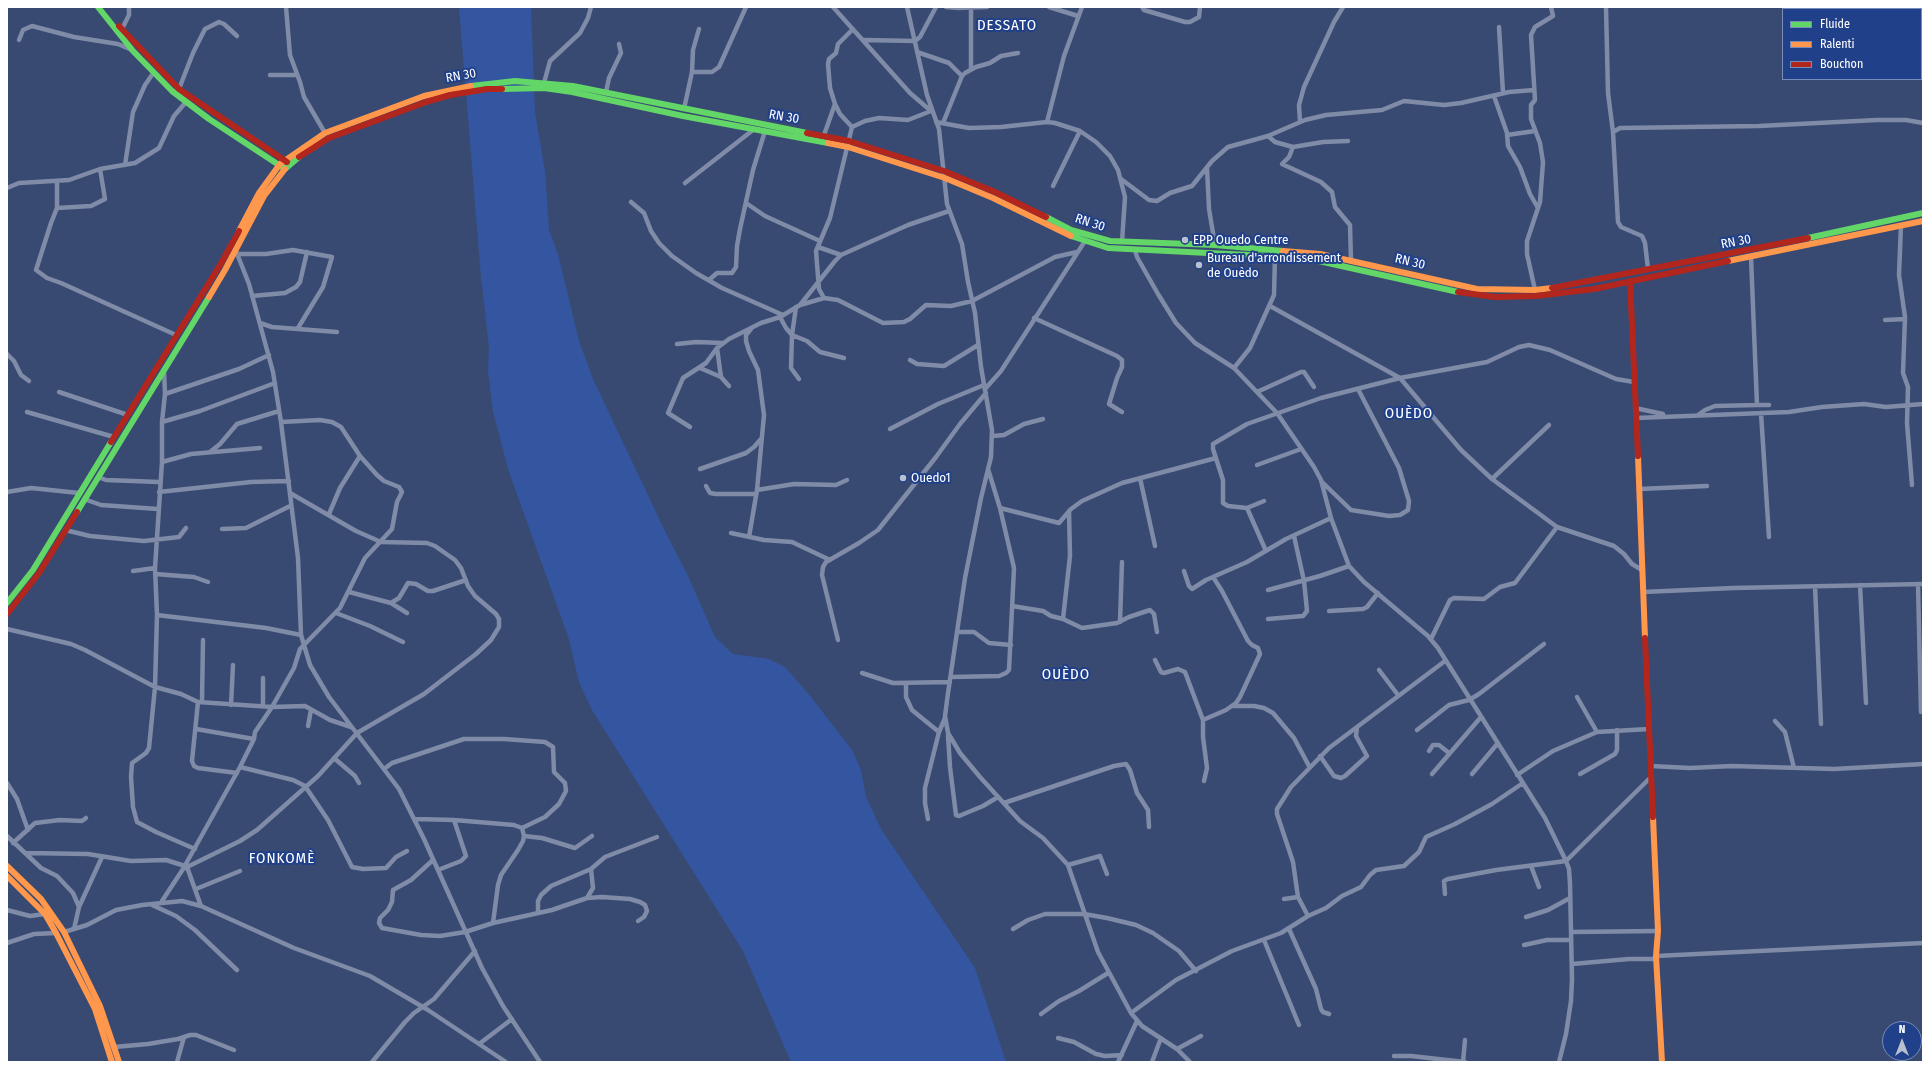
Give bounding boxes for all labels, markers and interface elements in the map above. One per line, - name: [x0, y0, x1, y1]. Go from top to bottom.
- legend: [1782, 8, 1922, 80]
- district label: DESSATO: [977, 17, 1037, 35]
- text: Fluide: [1820, 17, 1850, 31]
- text: Ralenti: [1820, 37, 1855, 51]
- text: Bouchon: [1820, 57, 1863, 71]
- street label: RN 30: [445, 66, 477, 86]
- street label: RN 30: [768, 107, 800, 127]
- street label: RN 30: [1073, 211, 1107, 235]
- street label: RN 30: [1719, 231, 1753, 253]
- place label: EPP Ouedo Centre: [1193, 232, 1288, 248]
- marker: EPP Ouedo Centre: [1180, 235, 1190, 245]
- place label: Bureau d'arrondissement de Ouèdo: [1207, 250, 1341, 281]
- street label: RN 30: [1393, 251, 1427, 273]
- marker: Bureau d'arrondissement de Ouèdo: [1194, 260, 1204, 270]
- district label: OUÈDO: [1385, 405, 1433, 423]
- place label: Ouedo1: [911, 470, 951, 486]
- marker: Ouedo1: [898, 473, 908, 483]
- district label: OUÈDO: [1042, 666, 1090, 684]
- district label: FONKOMÈ: [249, 850, 315, 868]
- north arrow: [1882, 1021, 1922, 1061]
- text: N: [1899, 1023, 1905, 1036]

